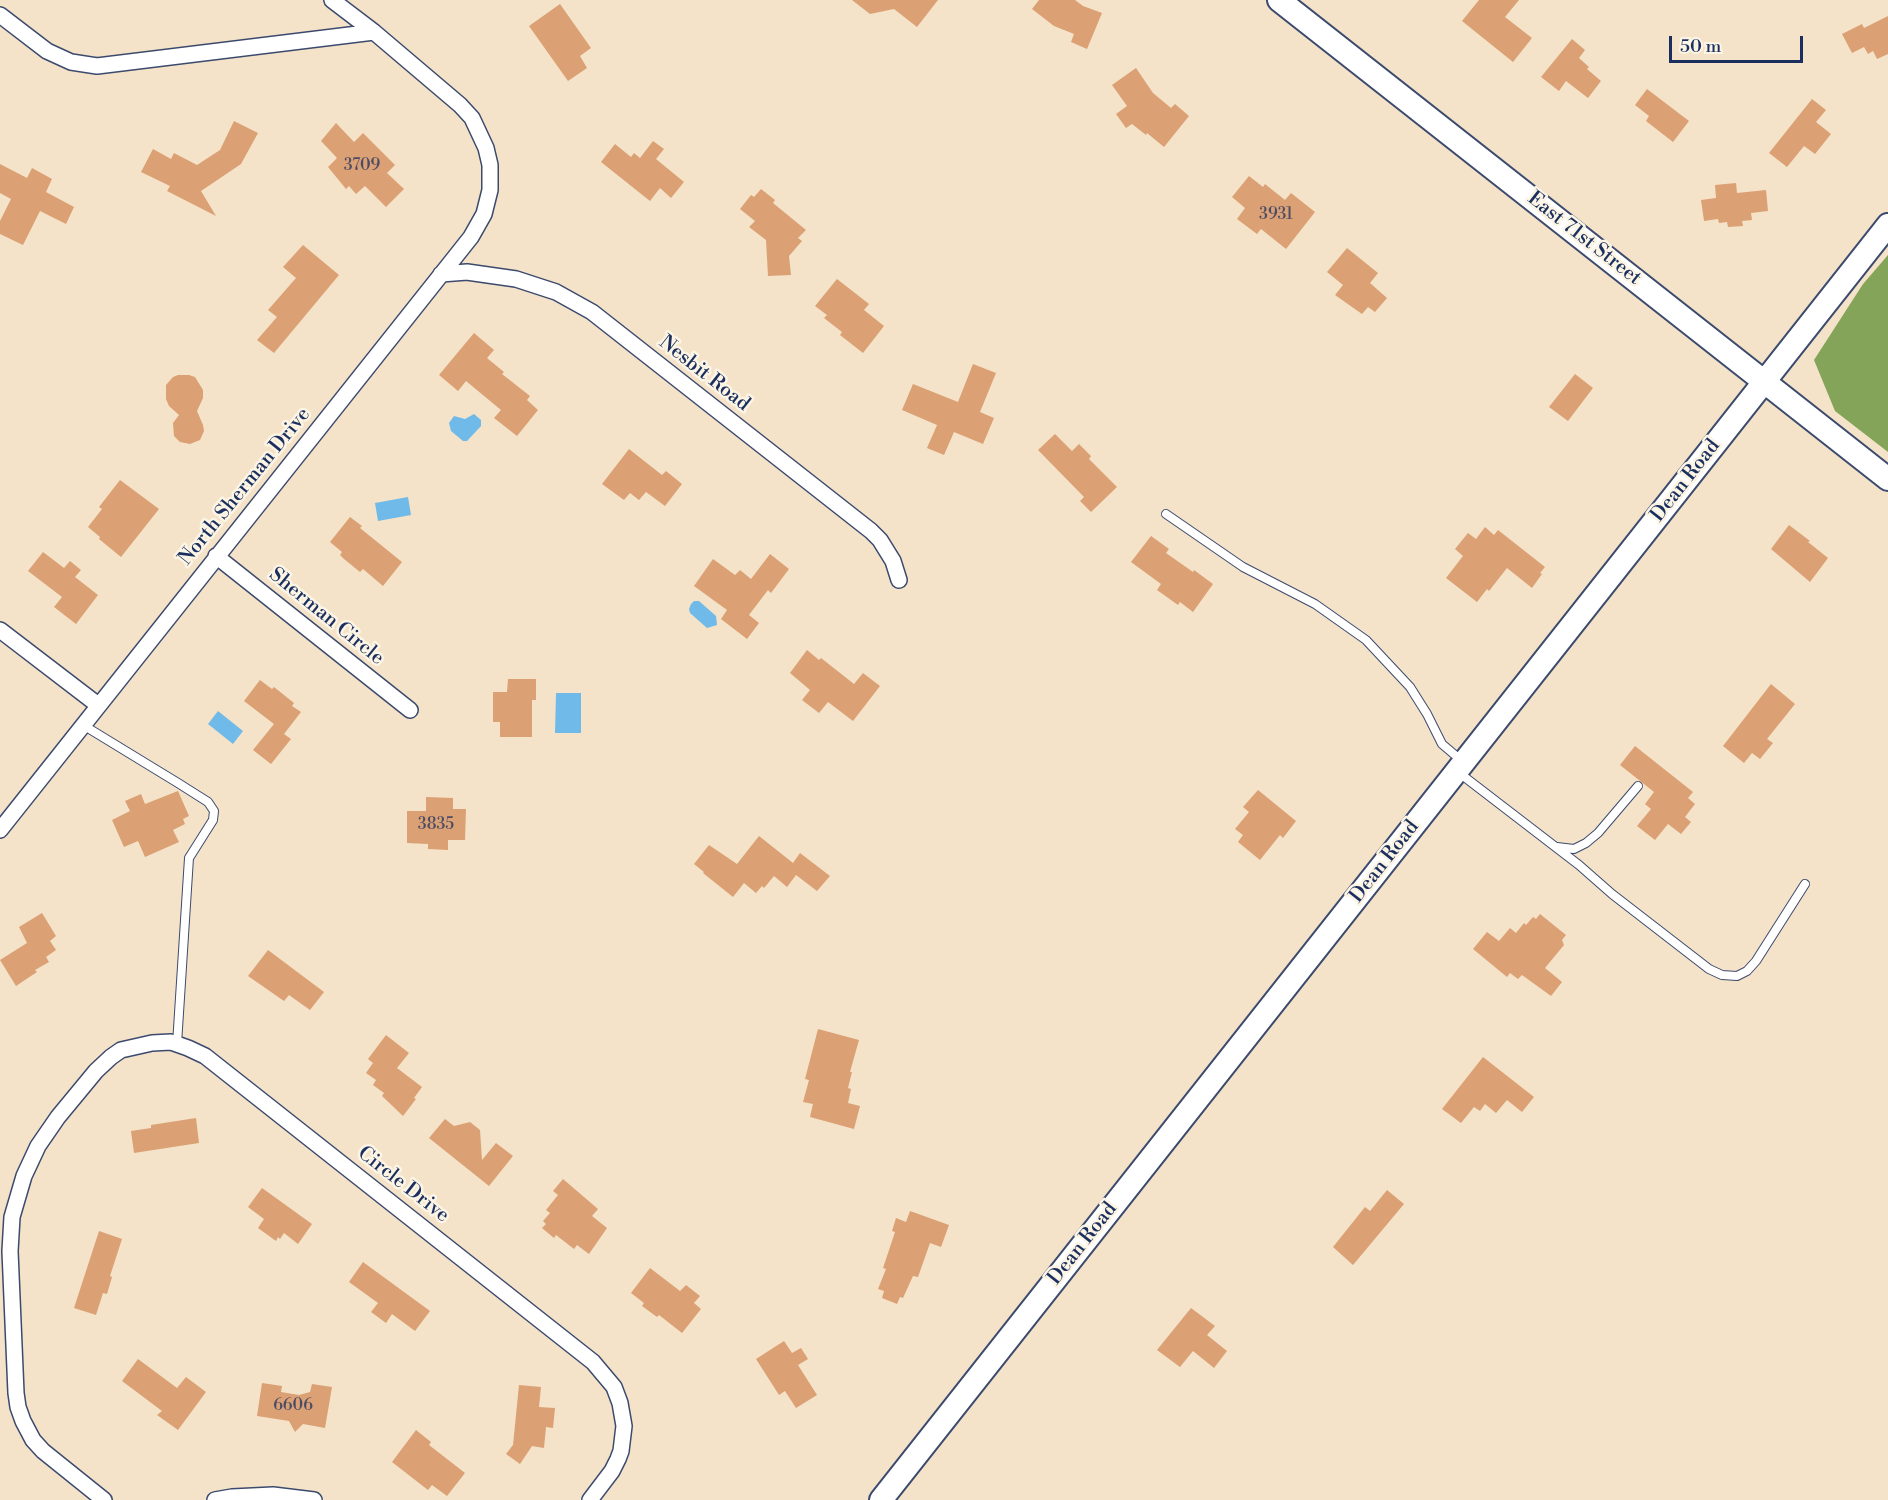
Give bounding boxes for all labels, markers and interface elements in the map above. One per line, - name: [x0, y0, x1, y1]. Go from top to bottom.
- scale bar: [1672, 24, 1806, 62]
- text: 50 m: [1680, 35, 1721, 58]
- house number: 3709: [344, 156, 380, 176]
- street label: East 71st Street: [1522, 187, 1646, 291]
- house number: 3931: [1259, 205, 1293, 225]
- street label: Nesbit Road: [654, 331, 754, 417]
- street label: North Sherman Drive: [174, 403, 316, 571]
- street label: Dean Road: [1646, 435, 1726, 527]
- street label: Sherman Circle: [264, 563, 388, 671]
- house number: 3835: [418, 815, 454, 835]
- street label: Dean Road: [1345, 816, 1425, 908]
- street label: Circle Drive: [352, 1142, 454, 1228]
- street label: Dean Road: [1043, 1198, 1123, 1290]
- house number: 6606: [273, 1396, 313, 1416]

